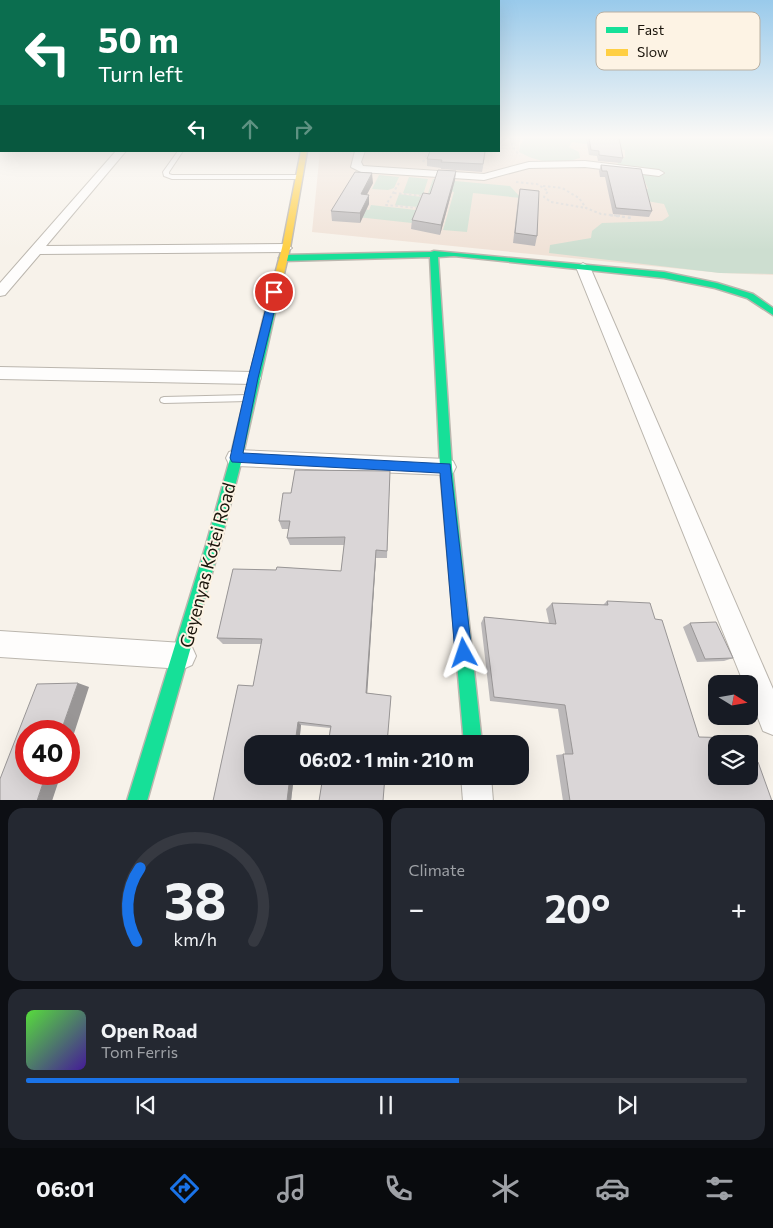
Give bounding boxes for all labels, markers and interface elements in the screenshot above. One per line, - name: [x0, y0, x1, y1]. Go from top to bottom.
- legend: [596, 12, 760, 70]
- text: 50 m: [98, 17, 179, 60]
- icon: left: [15, 20, 80, 85]
- text: Fast: [637, 21, 664, 38]
- text: Slow: [637, 43, 668, 60]
- text: Turn left: [98, 60, 183, 87]
- icon: left: [183, 115, 211, 143]
- icon: ahead: [236, 115, 264, 143]
- icon: right: [289, 115, 317, 143]
- pin: [253, 271, 295, 313]
- icon: arrive: [260, 278, 288, 306]
- street label: Geyenyas Kotei Road: [174, 480, 240, 650]
- position arrow: [437, 626, 489, 678]
- north arrow: [708, 675, 758, 725]
- map controls: [708, 675, 758, 785]
- speed limit sign: 40: [15, 720, 80, 785]
- button: layers: [708, 735, 758, 785]
- text: 06:02 · 1 min · 210 m: [299, 748, 474, 771]
- text: Climate: [409, 860, 465, 879]
- text: 38: [164, 867, 226, 931]
- text: 20°: [545, 884, 610, 931]
- text: −: [409, 891, 424, 925]
- text: +: [731, 891, 747, 925]
- text: km/h: [174, 928, 217, 950]
- text: Open Road: [101, 1019, 197, 1042]
- text: Tom Ferris: [101, 1042, 178, 1061]
- icon: previous: [132, 1091, 160, 1119]
- icon: pause: [372, 1091, 400, 1119]
- icon: next: [613, 1091, 641, 1119]
- icon: directions: [167, 1171, 202, 1206]
- icon: music: [274, 1171, 309, 1206]
- icon: phone: [381, 1171, 416, 1206]
- icon: climate: [488, 1171, 523, 1206]
- icon: car: [595, 1171, 630, 1206]
- icon: filters: [702, 1171, 737, 1206]
- text: 06:01: [36, 1175, 95, 1202]

